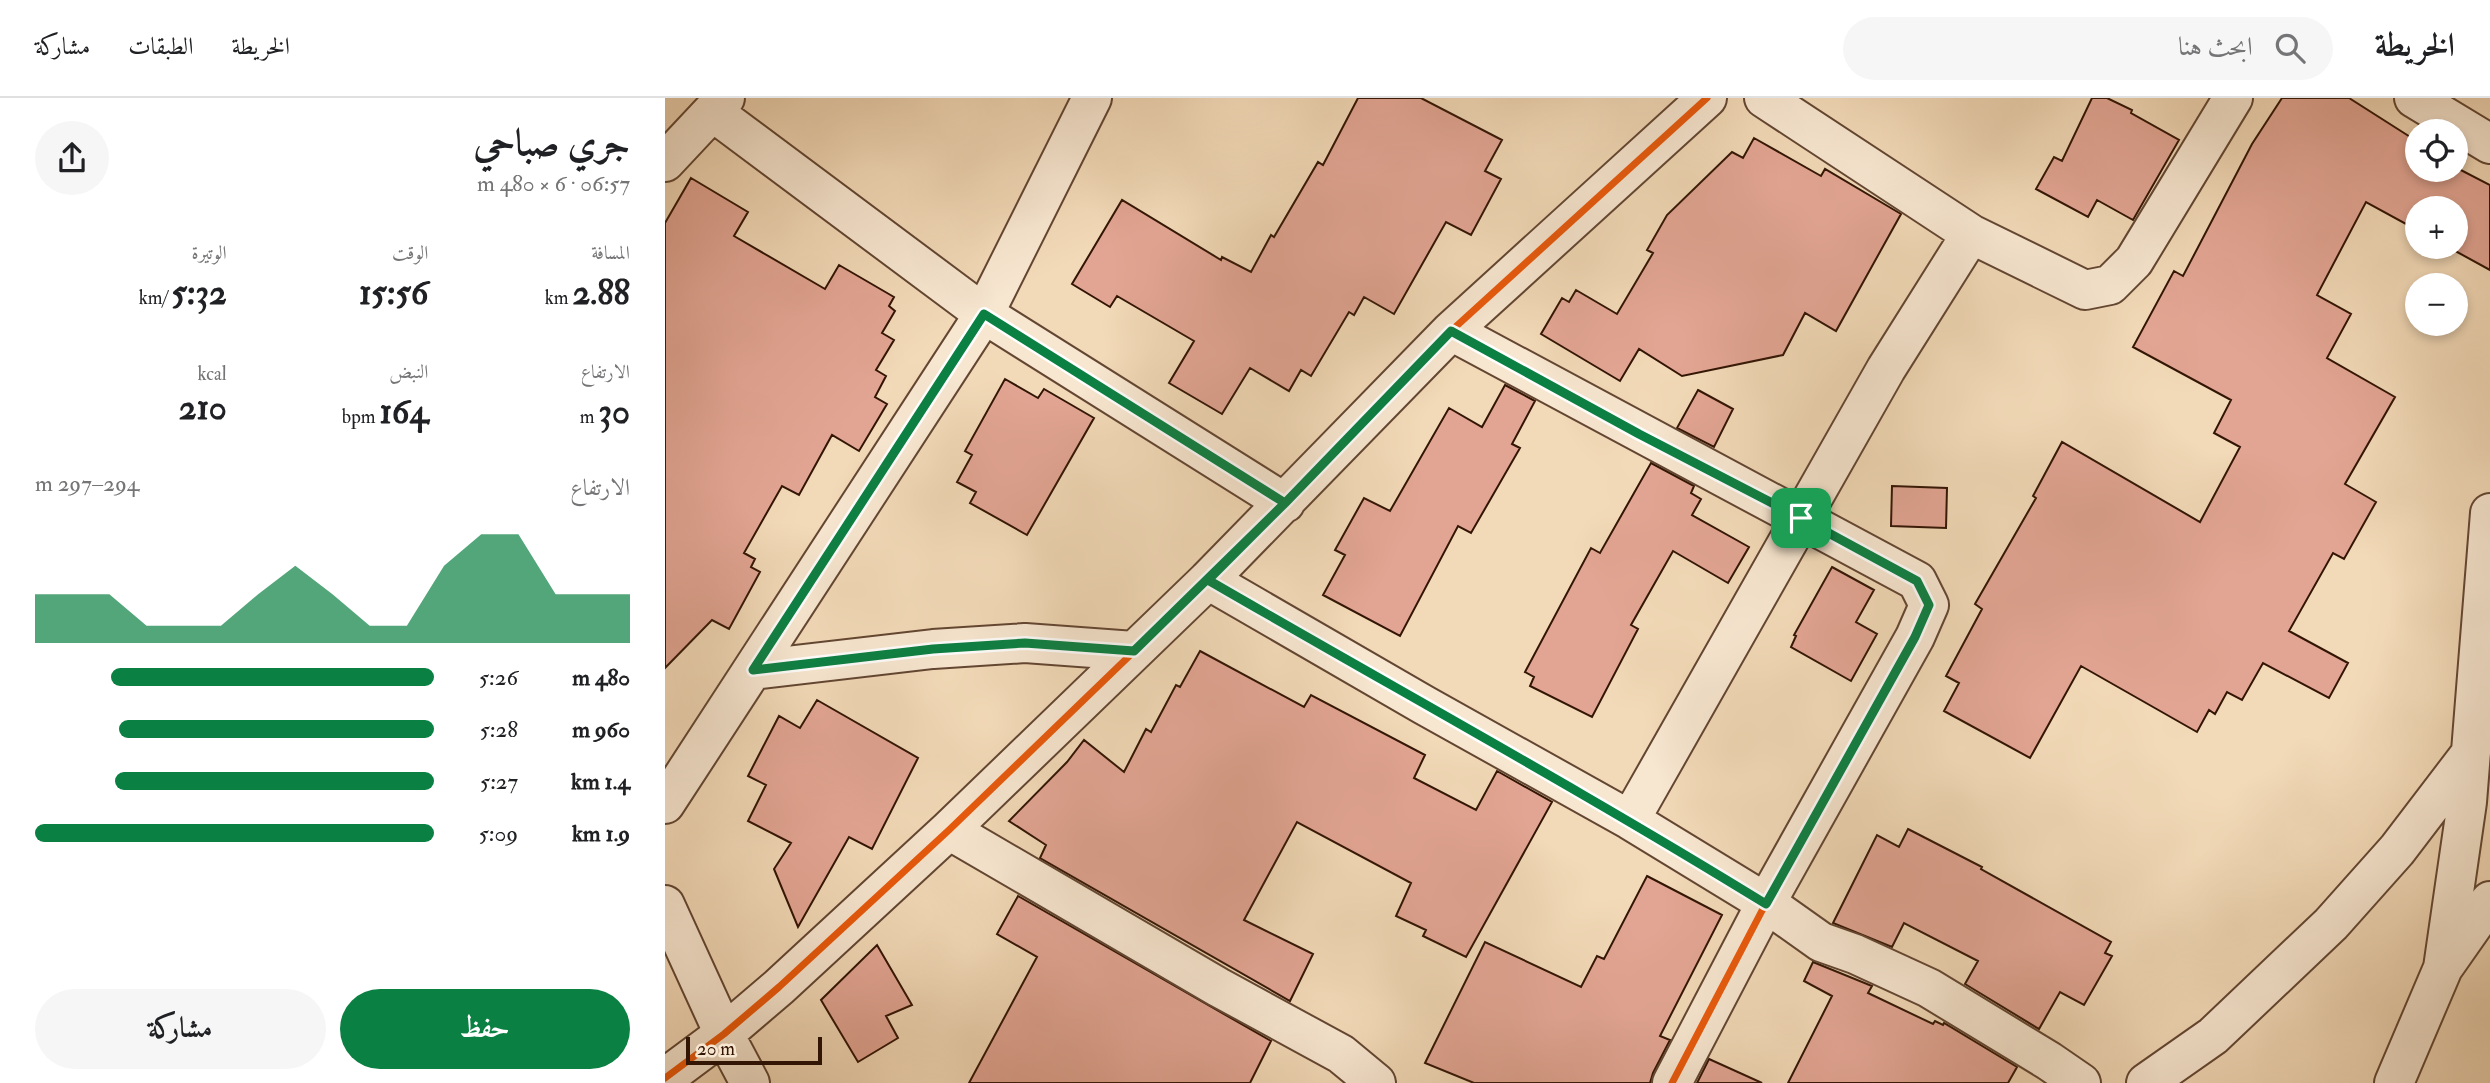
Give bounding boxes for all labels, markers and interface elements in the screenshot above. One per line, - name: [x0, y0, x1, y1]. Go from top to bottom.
- search box: [1843, 17, 2333, 80]
- text: الخريطة: [2375, 25, 2455, 66]
- icon: search: [2271, 29, 2309, 67]
- text: مشاركة: [35, 31, 90, 62]
- text: الطبقات: [128, 31, 194, 62]
- text: الخريطة: [232, 31, 290, 62]
- text: ابحث هنا: [2178, 31, 2253, 63]
- text: جري صباحي: [474, 119, 630, 167]
- map controls: [2405, 119, 2468, 336]
- button: locate: [2405, 119, 2468, 182]
- button: share: [35, 121, 109, 195]
- text: 06:57 · 6 × 480 m: [477, 169, 630, 198]
- button: +: [2405, 196, 2468, 259]
- text: الوتيرة: [192, 241, 227, 265]
- text: الوقت: [392, 241, 428, 265]
- text: المسافة: [591, 241, 630, 265]
- text: 5:32: [171, 271, 227, 315]
- text: 15:56: [359, 271, 428, 315]
- text: 2.88: [573, 271, 630, 315]
- button: −: [2405, 273, 2468, 336]
- text: /km: [139, 286, 171, 310]
- text: km: [545, 286, 573, 310]
- text: النبض: [389, 360, 428, 384]
- text: الارتفاع: [581, 360, 630, 384]
- text: kcal: [198, 362, 227, 386]
- text: 210: [179, 386, 227, 430]
- text: 164: [380, 390, 428, 434]
- text: 30: [599, 390, 630, 434]
- text: bpm: [342, 405, 380, 429]
- text: m: [580, 405, 599, 429]
- text: 294–297 m: [35, 469, 139, 498]
- text: الارتفاع: [570, 473, 630, 502]
- pin: [1771, 488, 1831, 548]
- icon: arrive: [1782, 499, 1820, 537]
- text: 5:26: [479, 663, 518, 692]
- text: 480 m: [572, 663, 630, 692]
- text: 5:28: [480, 715, 518, 744]
- text: 960 m: [572, 715, 630, 744]
- text: 5:27: [480, 767, 518, 796]
- text: 1.4 km: [571, 767, 630, 796]
- text: 5:09: [479, 819, 518, 848]
- text: 1.9 km: [572, 819, 630, 848]
- button: مشاركة: [35, 989, 326, 1069]
- button: حفظ: [340, 989, 630, 1069]
- scale bar: [686, 1034, 823, 1066]
- text: 20 m: [697, 1037, 735, 1061]

